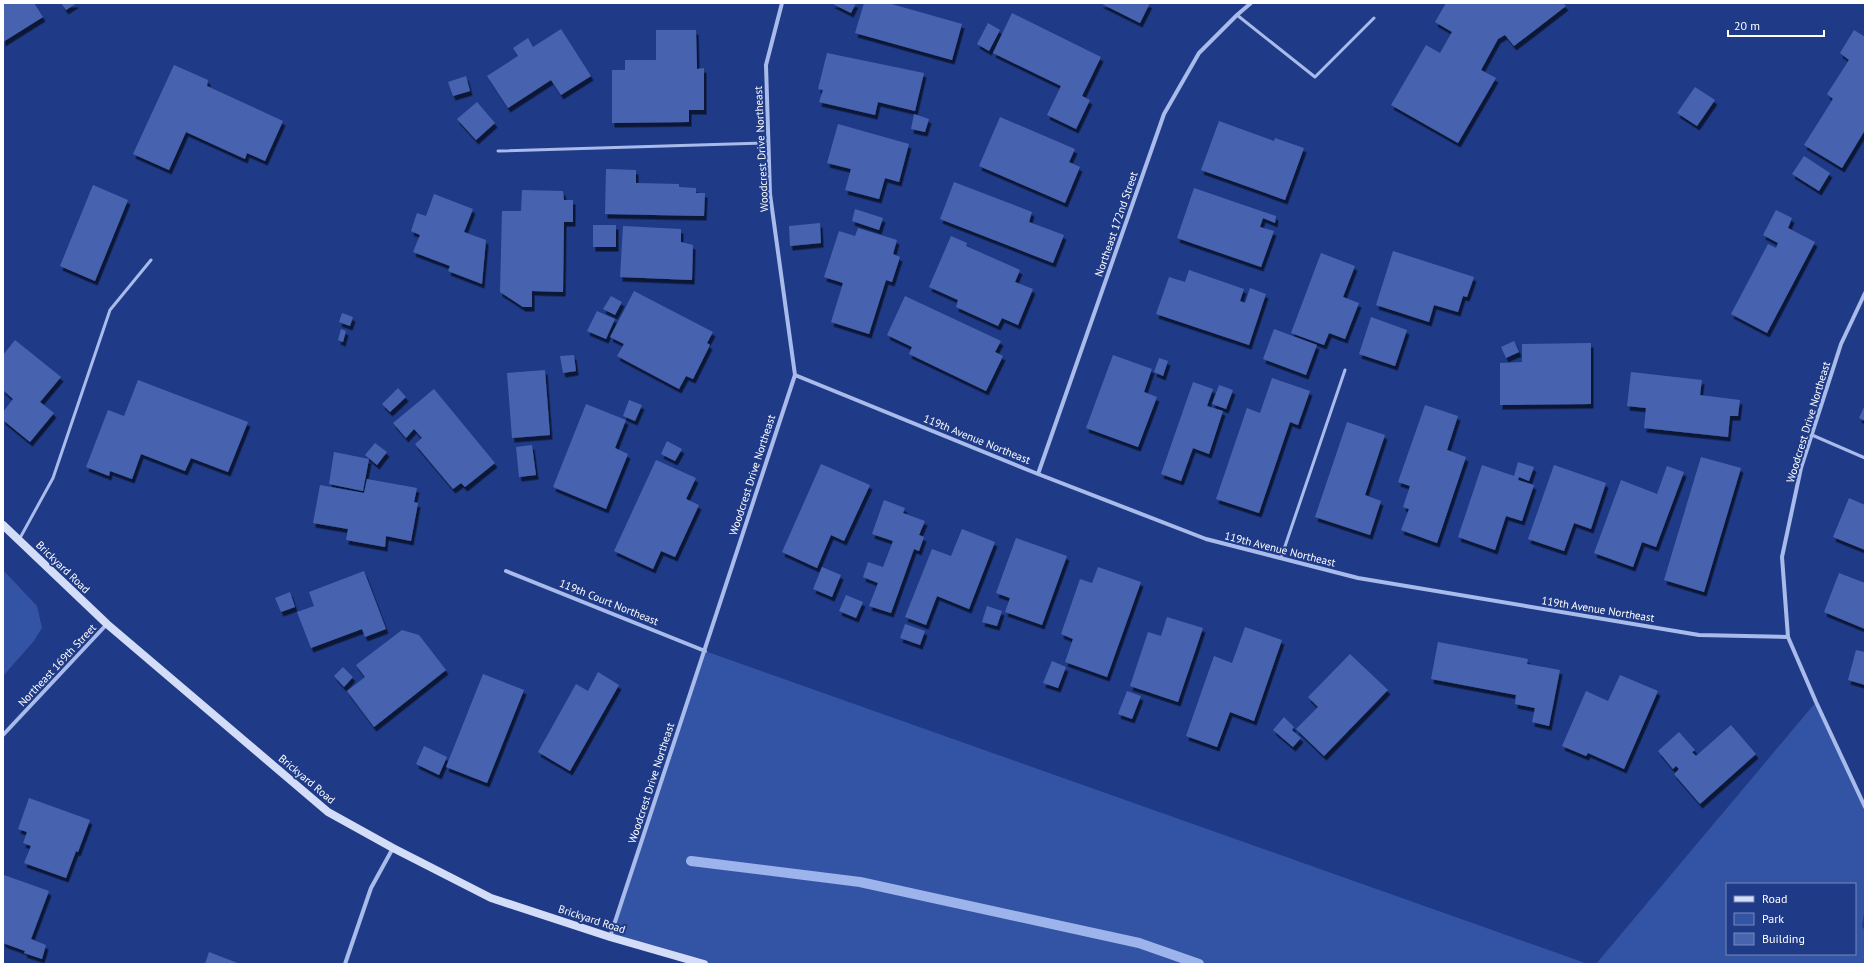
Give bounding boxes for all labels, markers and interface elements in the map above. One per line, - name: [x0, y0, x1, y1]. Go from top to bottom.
- scale bar: [1728, 12, 1824, 38]
- text: 20 m: [1734, 18, 1760, 33]
- street label: Woodcrest Drive Northeast: [751, 85, 771, 212]
- street label: Northeast 172nd Street: [1091, 169, 1141, 278]
- street label: Woodcrest Drive Northeast: [1783, 359, 1833, 484]
- street label: 119th Avenue Northeast: [921, 411, 1033, 467]
- street label: Woodcrest Drive Northeast: [726, 413, 778, 537]
- street label: 119th Avenue Northeast: [1223, 528, 1337, 570]
- street label: Brickyard Road: [33, 538, 93, 596]
- street label: 119th Court Northeast: [557, 576, 661, 628]
- street label: 119th Avenue Northeast: [1541, 593, 1656, 625]
- street label: Northeast 169th Street: [15, 620, 99, 709]
- street label: Woodcrest Drive Northeast: [625, 721, 677, 845]
- street label: Brickyard Road: [276, 751, 338, 807]
- legend: [1726, 883, 1856, 955]
- text: Road: [1762, 891, 1787, 906]
- street label: Brickyard Road: [557, 902, 627, 936]
- text: Park: [1762, 911, 1784, 926]
- text: Building: [1762, 931, 1805, 946]

